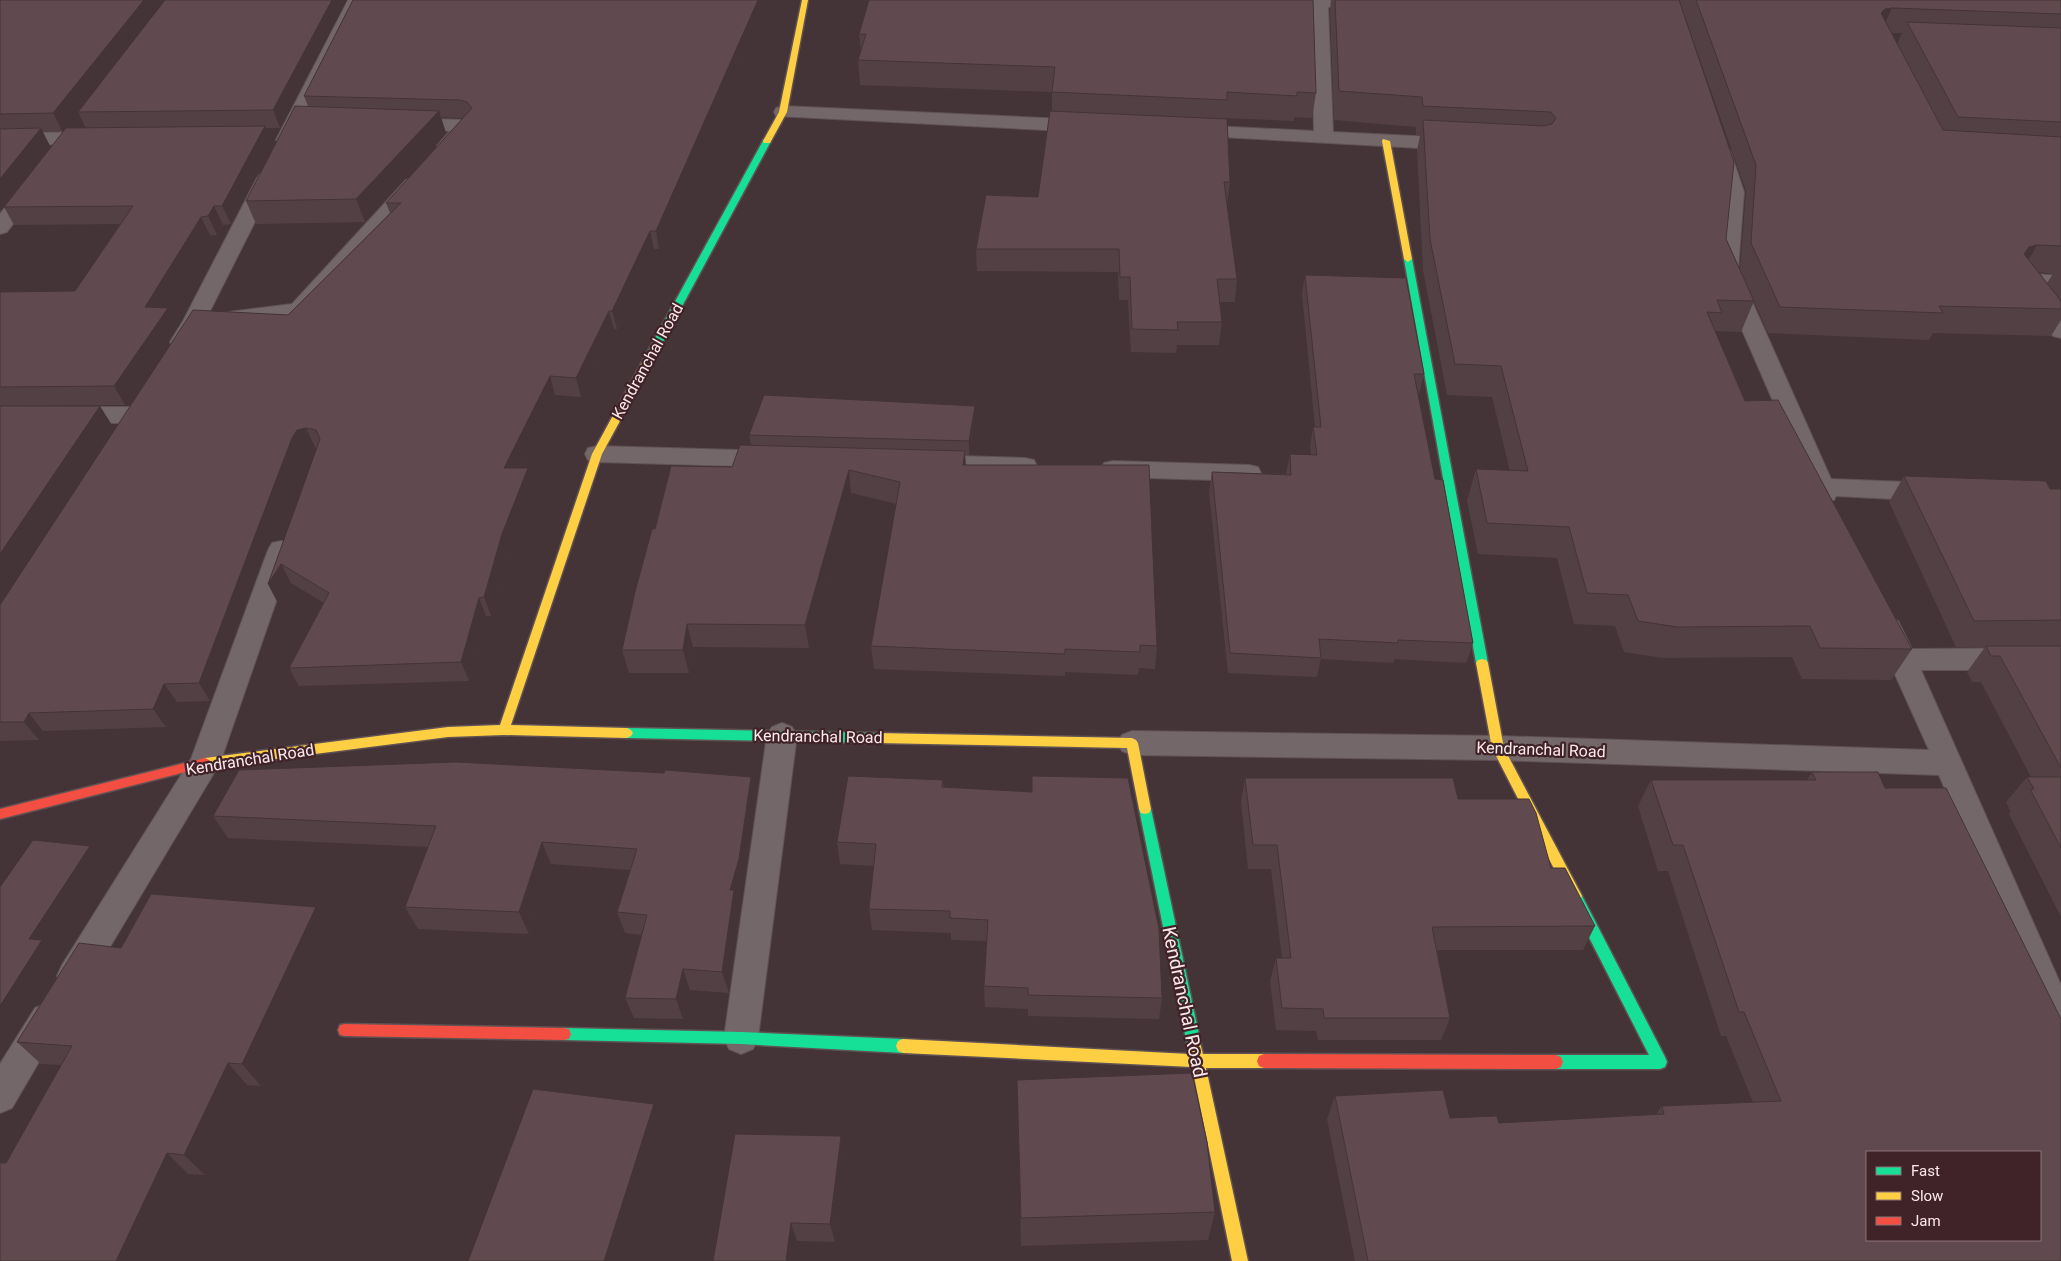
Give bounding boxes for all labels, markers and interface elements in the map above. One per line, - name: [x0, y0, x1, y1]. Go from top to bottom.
- street label: Kendranchal Road: [608, 300, 687, 422]
- street label: Kendranchal Road: [753, 726, 883, 747]
- street label: Kendranchal Road: [1476, 738, 1606, 761]
- street label: Kendranchal Road: [185, 740, 315, 779]
- street label: Kendranchal Road: [1157, 925, 1212, 1080]
- legend: [1866, 1151, 2041, 1241]
- text: Fast: [1911, 1162, 1940, 1180]
- text: Slow: [1911, 1187, 1943, 1205]
- text: Jam: [1911, 1212, 1941, 1230]

